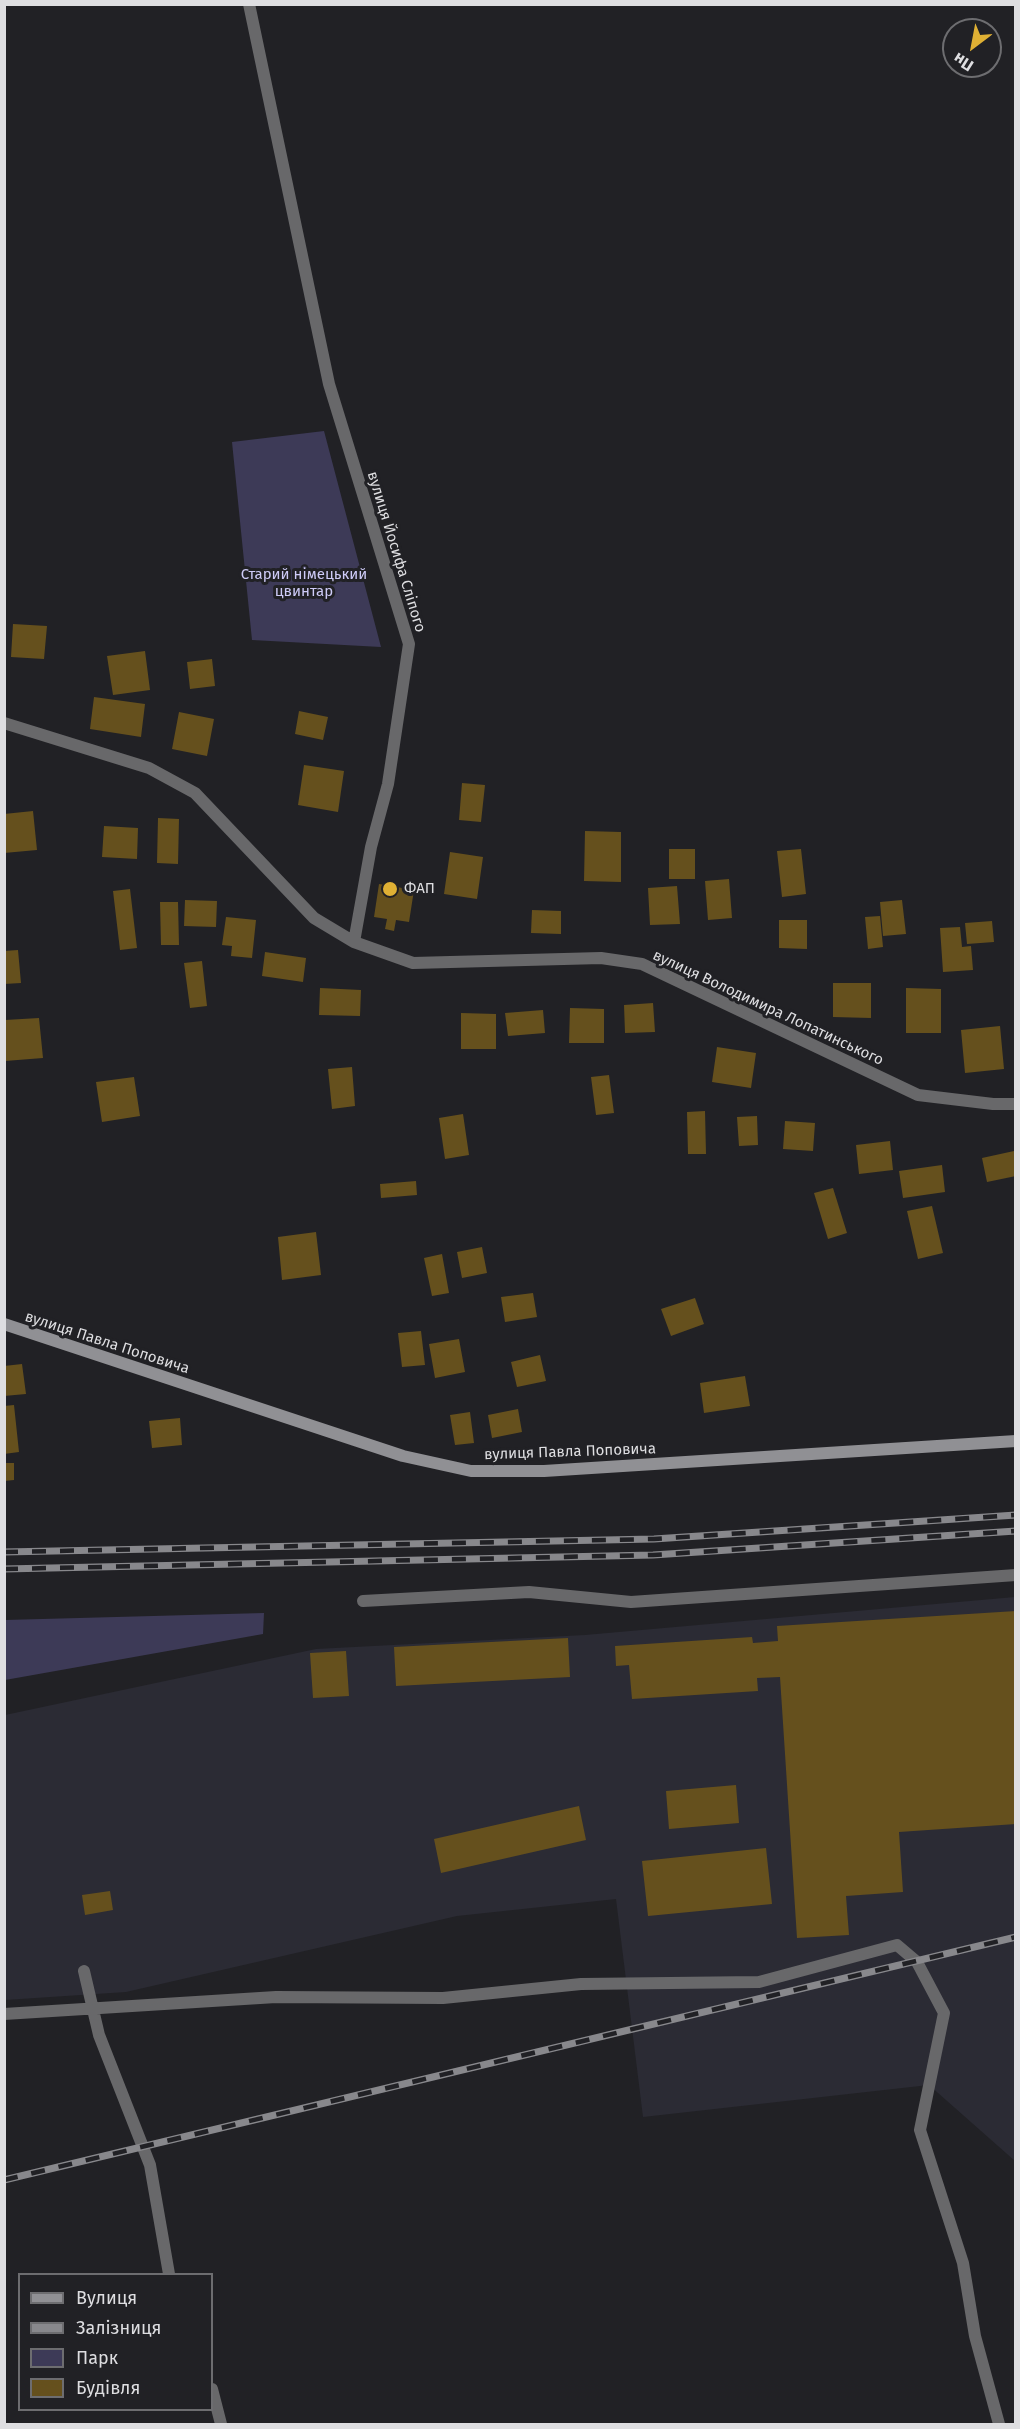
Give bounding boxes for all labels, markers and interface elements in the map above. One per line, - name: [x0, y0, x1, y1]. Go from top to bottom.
- north arrow: [942, 18, 1002, 78]
- text: Пн: [950, 49, 977, 75]
- street label: вулиця Йосифа Сліпого: [363, 469, 429, 635]
- park label: Старий німецький цвинтар: [241, 566, 367, 601]
- marker: ФАП: [381, 880, 399, 898]
- place label: ФАП: [404, 880, 435, 898]
- street label: вулиця Володимира Лопатинського: [650, 946, 886, 1070]
- street label: вулиця Павла Поповича: [22, 1308, 192, 1378]
- street label: вулиця Павла Поповича: [484, 1440, 656, 1464]
- legend: [18, 2273, 213, 2411]
- text: Вулиця: [76, 2287, 137, 2309]
- text: Залізниця: [76, 2317, 162, 2339]
- text: Парк: [76, 2347, 118, 2369]
- text: Будівля: [76, 2377, 140, 2399]

